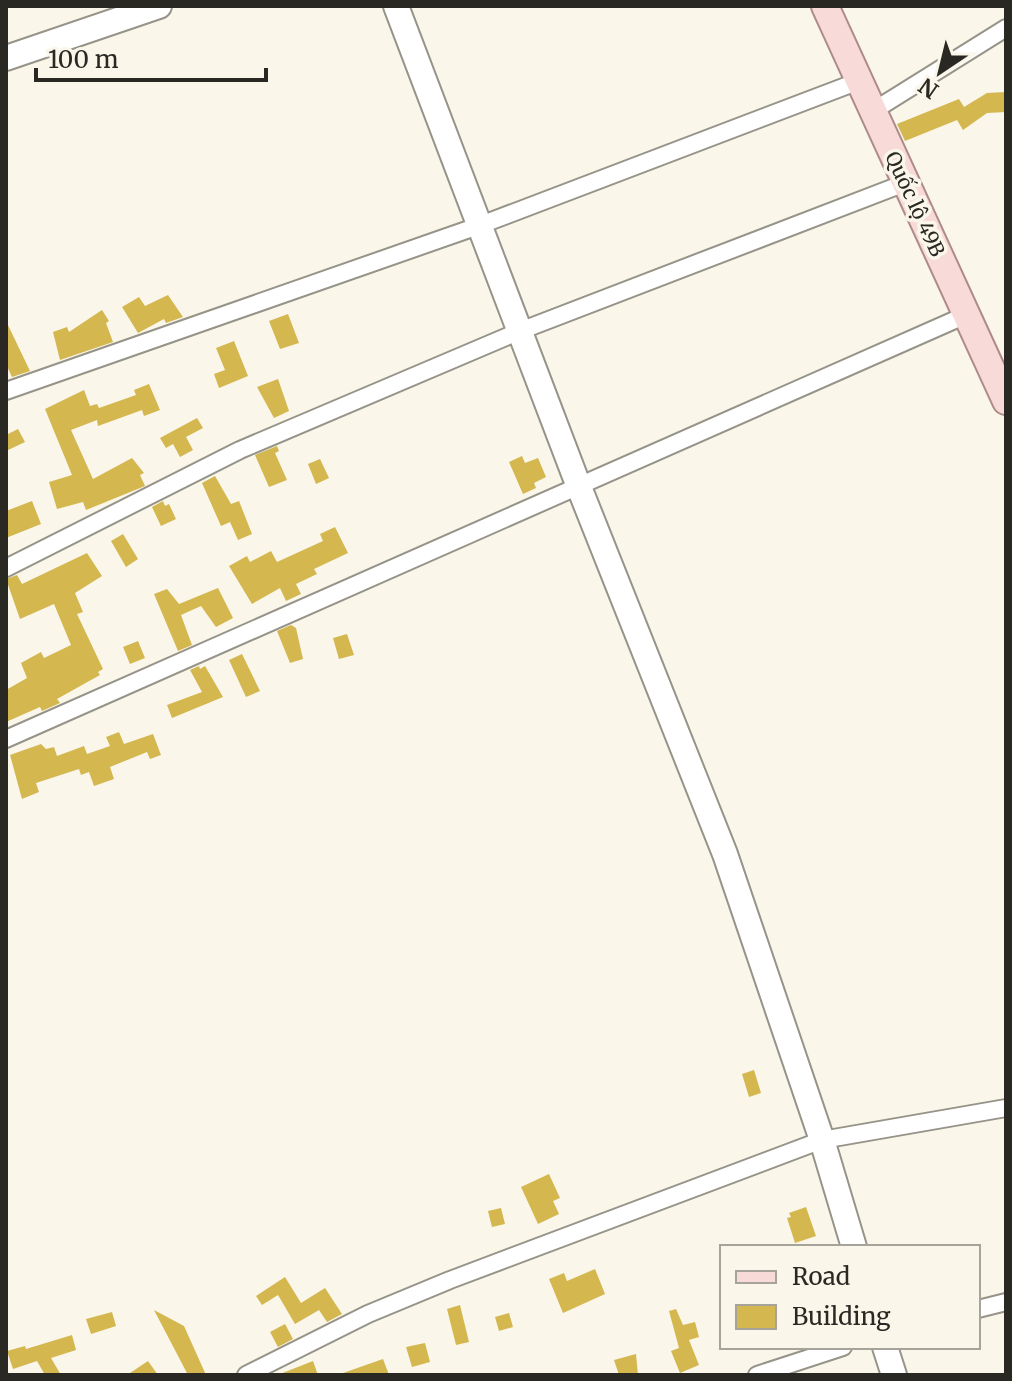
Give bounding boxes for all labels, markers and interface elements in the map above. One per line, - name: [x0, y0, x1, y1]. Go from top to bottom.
- scale bar: [36, 32, 266, 82]
- north arrow: [900, 32, 980, 112]
- text: 100 m: [48, 44, 119, 75]
- text: N: [913, 72, 944, 105]
- street label: Quốc lộ 49B: [880, 147, 951, 260]
- legend: [720, 1245, 980, 1349]
- text: Road: [792, 1261, 850, 1292]
- text: Building: [792, 1301, 891, 1332]

